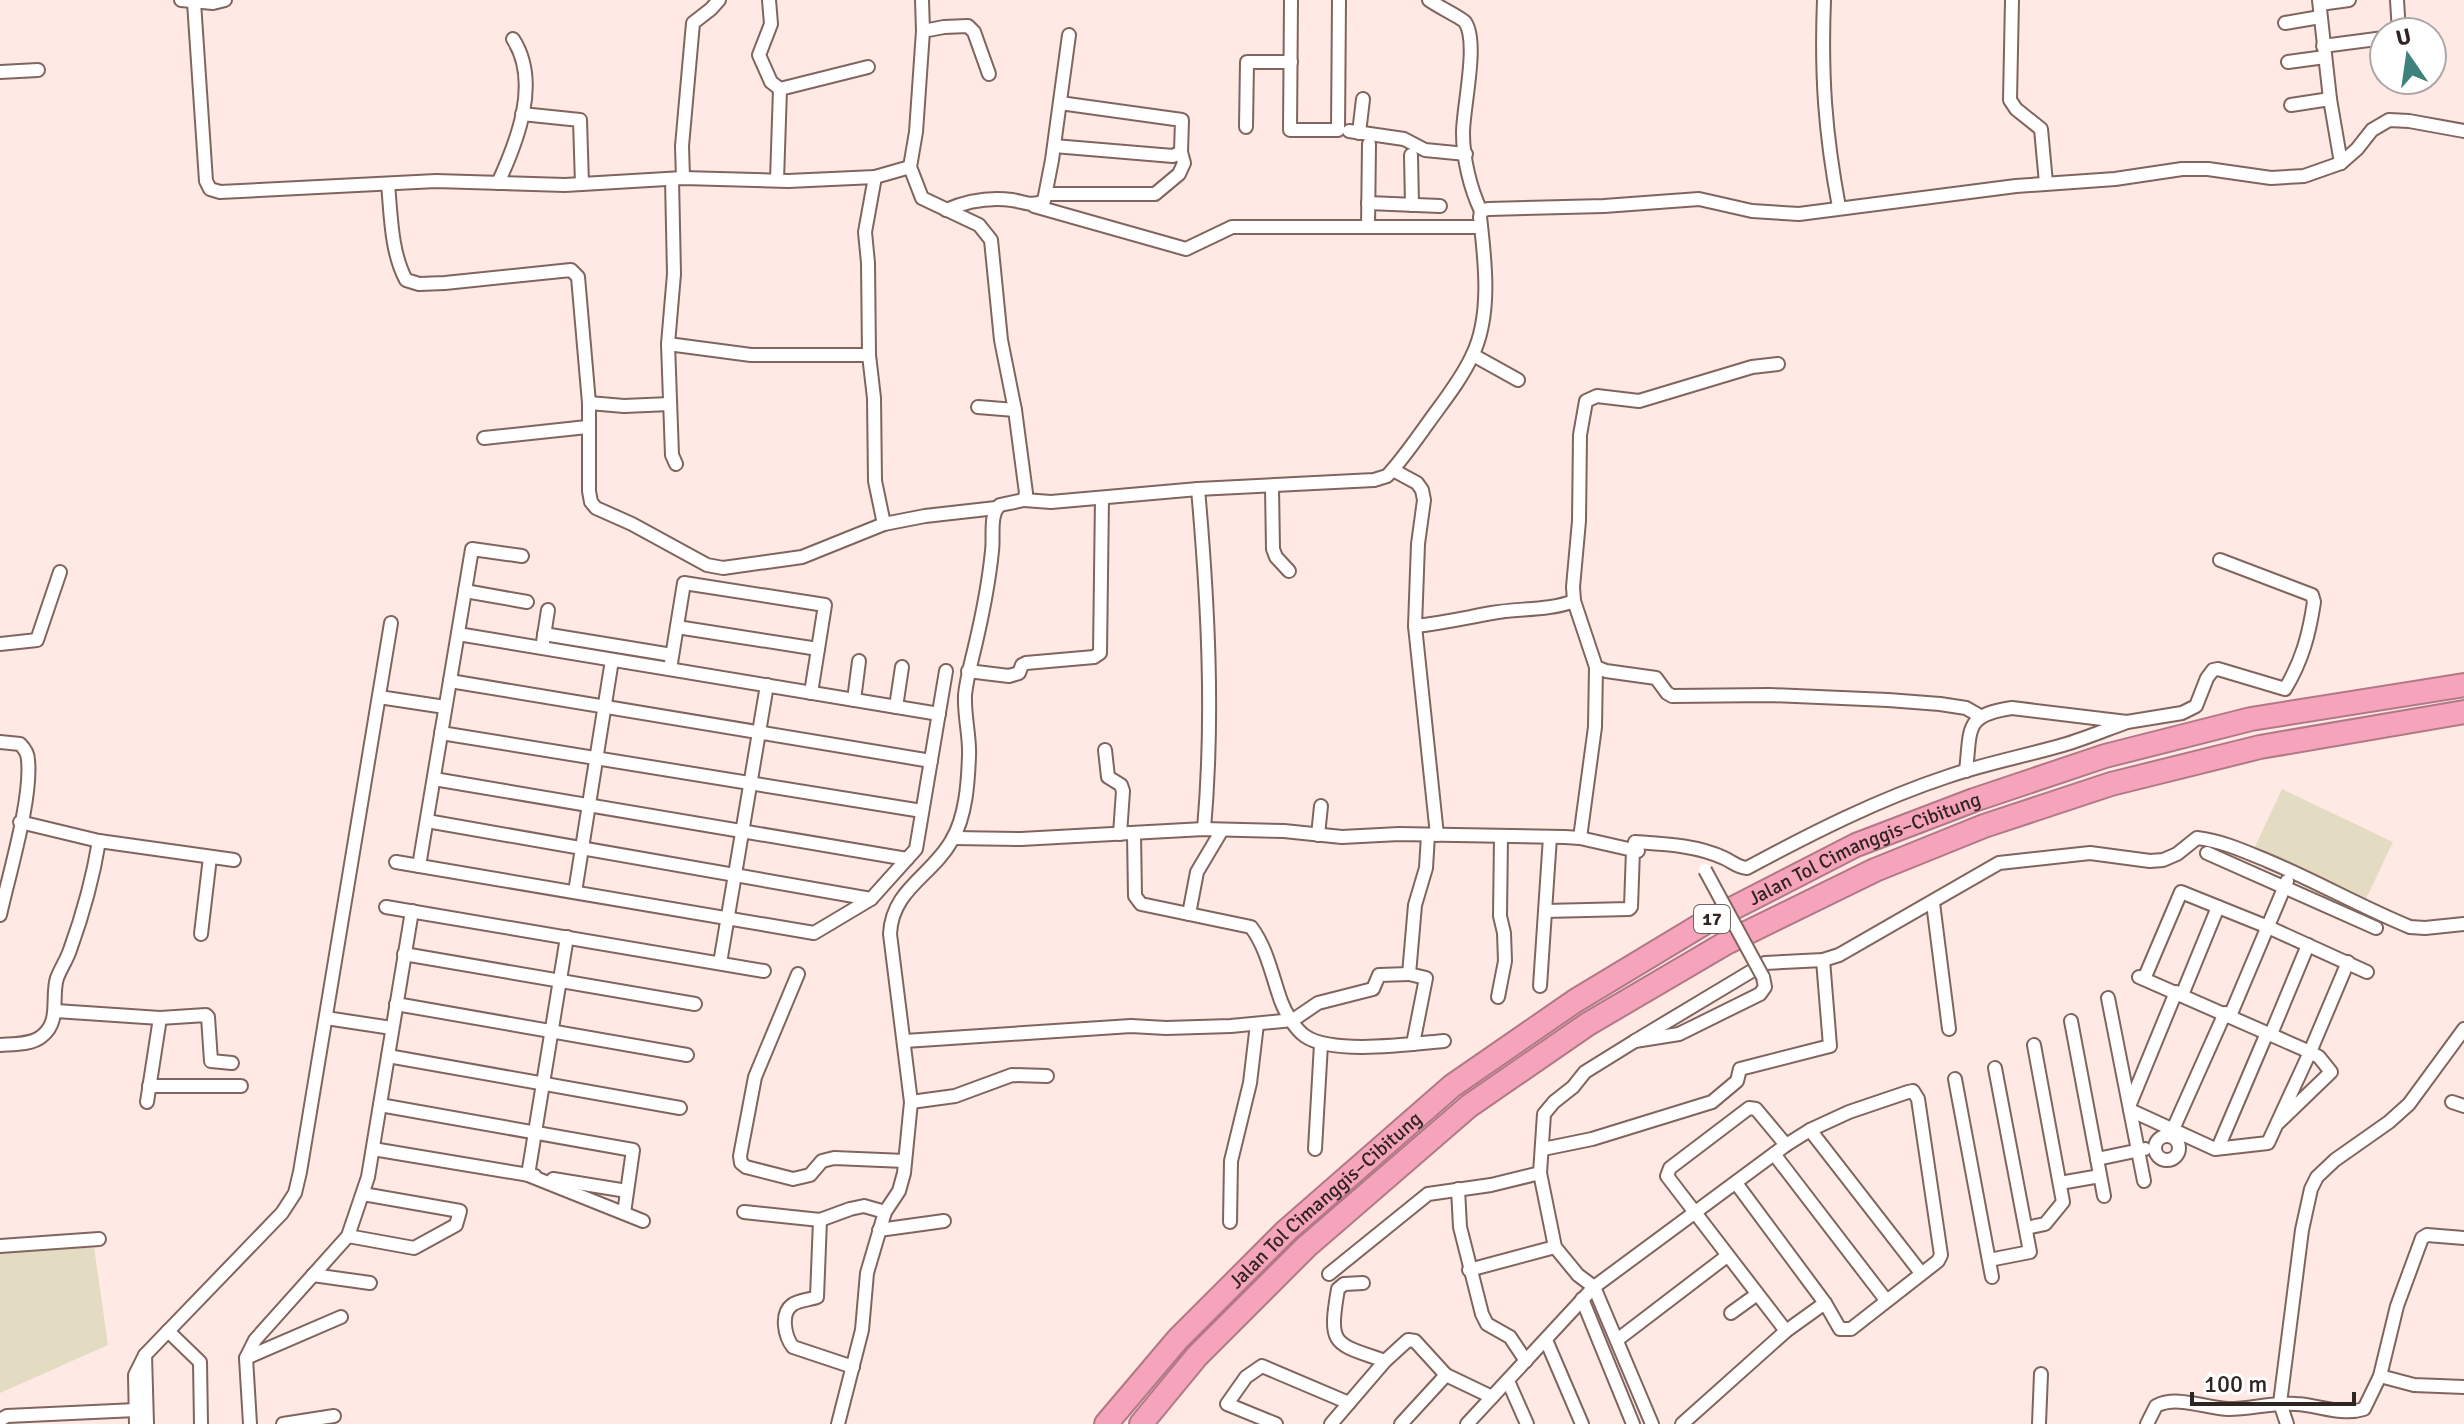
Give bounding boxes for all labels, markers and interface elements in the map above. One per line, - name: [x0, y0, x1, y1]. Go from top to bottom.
- north arrow: [2368, 16, 2448, 96]
- text: U: [2393, 22, 2414, 52]
- street label: Jalan Tol Cimanggis–Cibitung: [1744, 787, 1984, 911]
- road number: 17: [1694, 905, 1730, 933]
- street label: Jalan Tol Cimanggis–Cibitung: [1224, 1106, 1427, 1294]
- scale bar: [2192, 1356, 2354, 1406]
- text: 100 m: [2204, 1369, 2267, 1399]

